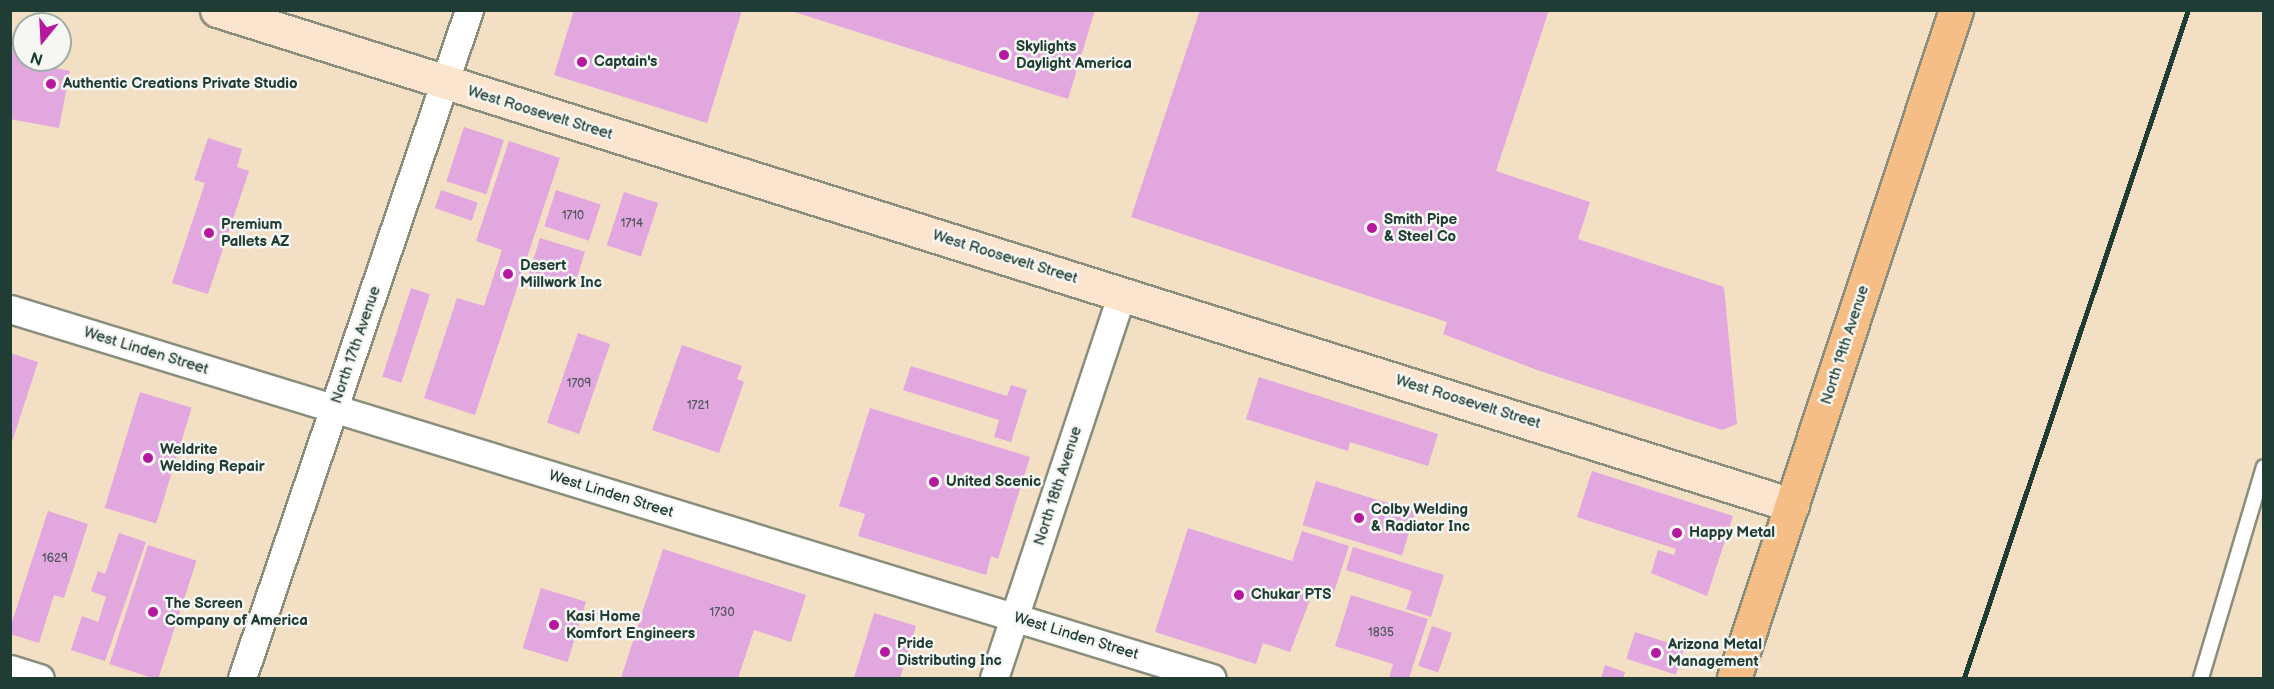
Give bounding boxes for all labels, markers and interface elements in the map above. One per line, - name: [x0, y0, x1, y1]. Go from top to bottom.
- north arrow: [12, 12, 72, 72]
- place label: Skylights Daylight America: [1016, 37, 1132, 72]
- text: N: [28, 47, 46, 69]
- marker: Skylights Daylight America: [997, 48, 1011, 62]
- place label: Captain's: [594, 53, 657, 71]
- marker: Captain's: [575, 55, 589, 69]
- place label: Authentic Creations Private Studio: [63, 75, 298, 93]
- marker: Authentic Creations Private Studio: [44, 77, 58, 91]
- street label: West Roosevelt Street: [465, 82, 615, 144]
- house number: 1710: [562, 209, 584, 223]
- place label: Smith Pipe & Steel Co: [1384, 210, 1457, 245]
- place label: Premium Pallets AZ: [221, 215, 289, 250]
- house number: 1714: [621, 217, 643, 231]
- marker: Smith Pipe & Steel Co: [1365, 221, 1379, 235]
- marker: Premium Pallets AZ: [202, 226, 216, 240]
- street label: West Roosevelt Street: [930, 226, 1080, 288]
- place label: Desert Millwork Inc: [520, 256, 602, 291]
- marker: Desert Millwork Inc: [501, 267, 515, 281]
- street label: North 19th Avenue: [1817, 283, 1873, 407]
- street label: North 17th Avenue: [328, 284, 384, 406]
- street label: West Linden Street: [81, 323, 211, 379]
- street label: West Roosevelt Street: [1393, 371, 1543, 433]
- house number: 1709: [567, 377, 591, 391]
- house number: 1721: [687, 399, 709, 413]
- street label: North 18th Avenue: [1030, 424, 1086, 548]
- place label: Weldrite Welding Repair: [160, 440, 265, 475]
- marker: Weldrite Welding Repair: [141, 451, 155, 465]
- street label: West Linden Street: [546, 466, 676, 522]
- place label: United Scenic: [946, 473, 1041, 491]
- marker: United Scenic: [927, 475, 941, 489]
- place label: Colby Welding & Radiator Inc: [1371, 500, 1470, 535]
- marker: Colby Welding & Radiator Inc: [1352, 511, 1366, 525]
- place label: Happy Metal: [1689, 524, 1776, 542]
- marker: Happy Metal: [1670, 526, 1684, 540]
- house number: 1629: [42, 552, 68, 566]
- place label: Chukar PTS: [1251, 586, 1331, 604]
- marker: Chukar PTS: [1232, 588, 1246, 602]
- place label: The Screen Company of America: [165, 594, 308, 629]
- marker: The Screen Company of America: [146, 605, 160, 619]
- house number: 1730: [710, 606, 734, 620]
- place label: Kasi Home Komfort Engineers: [566, 607, 695, 642]
- street label: West Linden Street: [1011, 608, 1141, 664]
- marker: Kasi Home Komfort Engineers: [547, 618, 561, 632]
- house number: 1835: [1368, 626, 1394, 640]
- place label: Pride Distributing Inc: [897, 634, 1002, 669]
- place label: Arizona Metal Management: [1668, 635, 1762, 670]
- marker: Pride Distributing Inc: [878, 645, 892, 659]
- marker: Arizona Metal Management: [1649, 646, 1663, 660]

